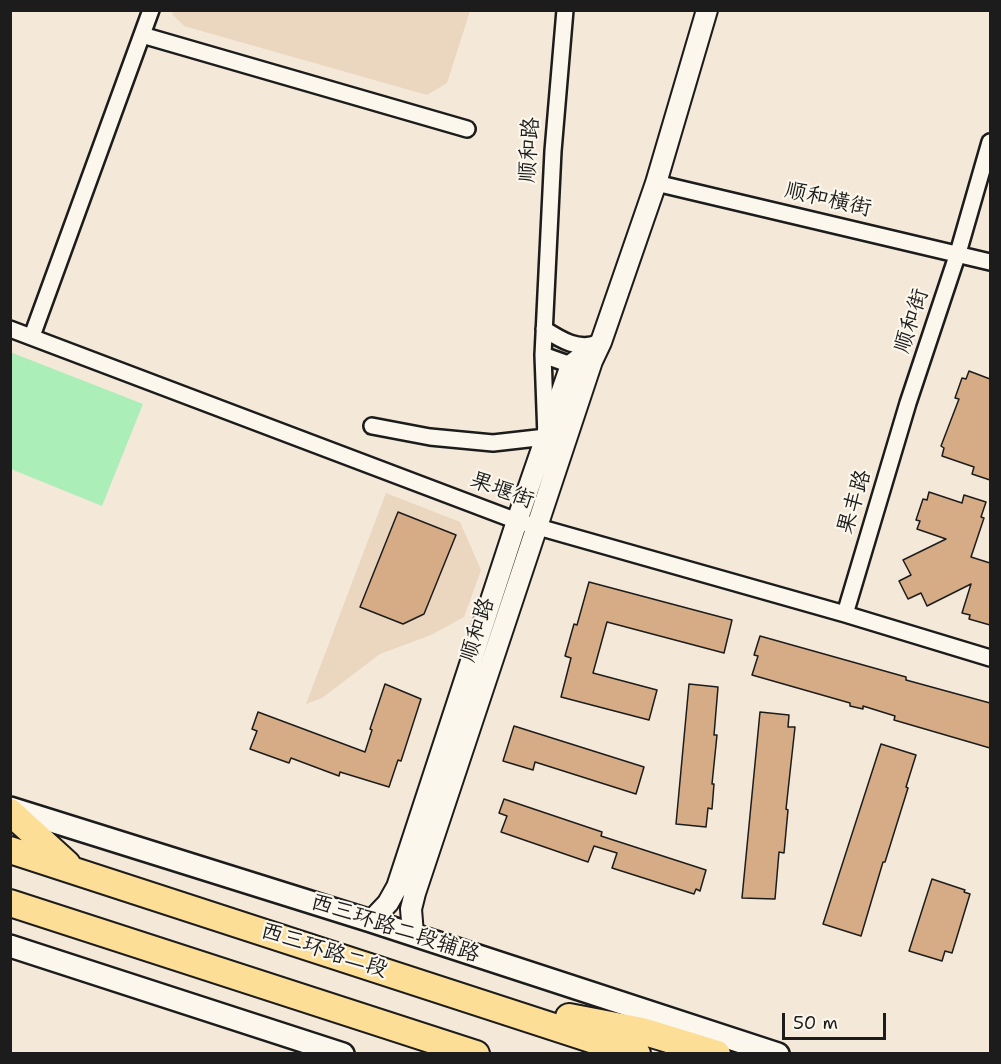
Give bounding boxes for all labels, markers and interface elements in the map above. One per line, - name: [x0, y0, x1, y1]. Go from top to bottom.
- street label: 顺和路: [515, 116, 545, 184]
- street label: 顺和横街: [782, 177, 874, 223]
- street label: 顺和街: [889, 286, 935, 356]
- street label: 果堰街: [466, 467, 538, 515]
- street label: 果丰路: [833, 467, 877, 537]
- street label: 顺和路: [455, 595, 501, 665]
- street label: 西三环路二段辅路: [307, 889, 483, 969]
- street label: 西三环路二段: [257, 918, 391, 984]
- scale bar: [785, 1001, 888, 1039]
- text: 50 m: [793, 1011, 838, 1035]

